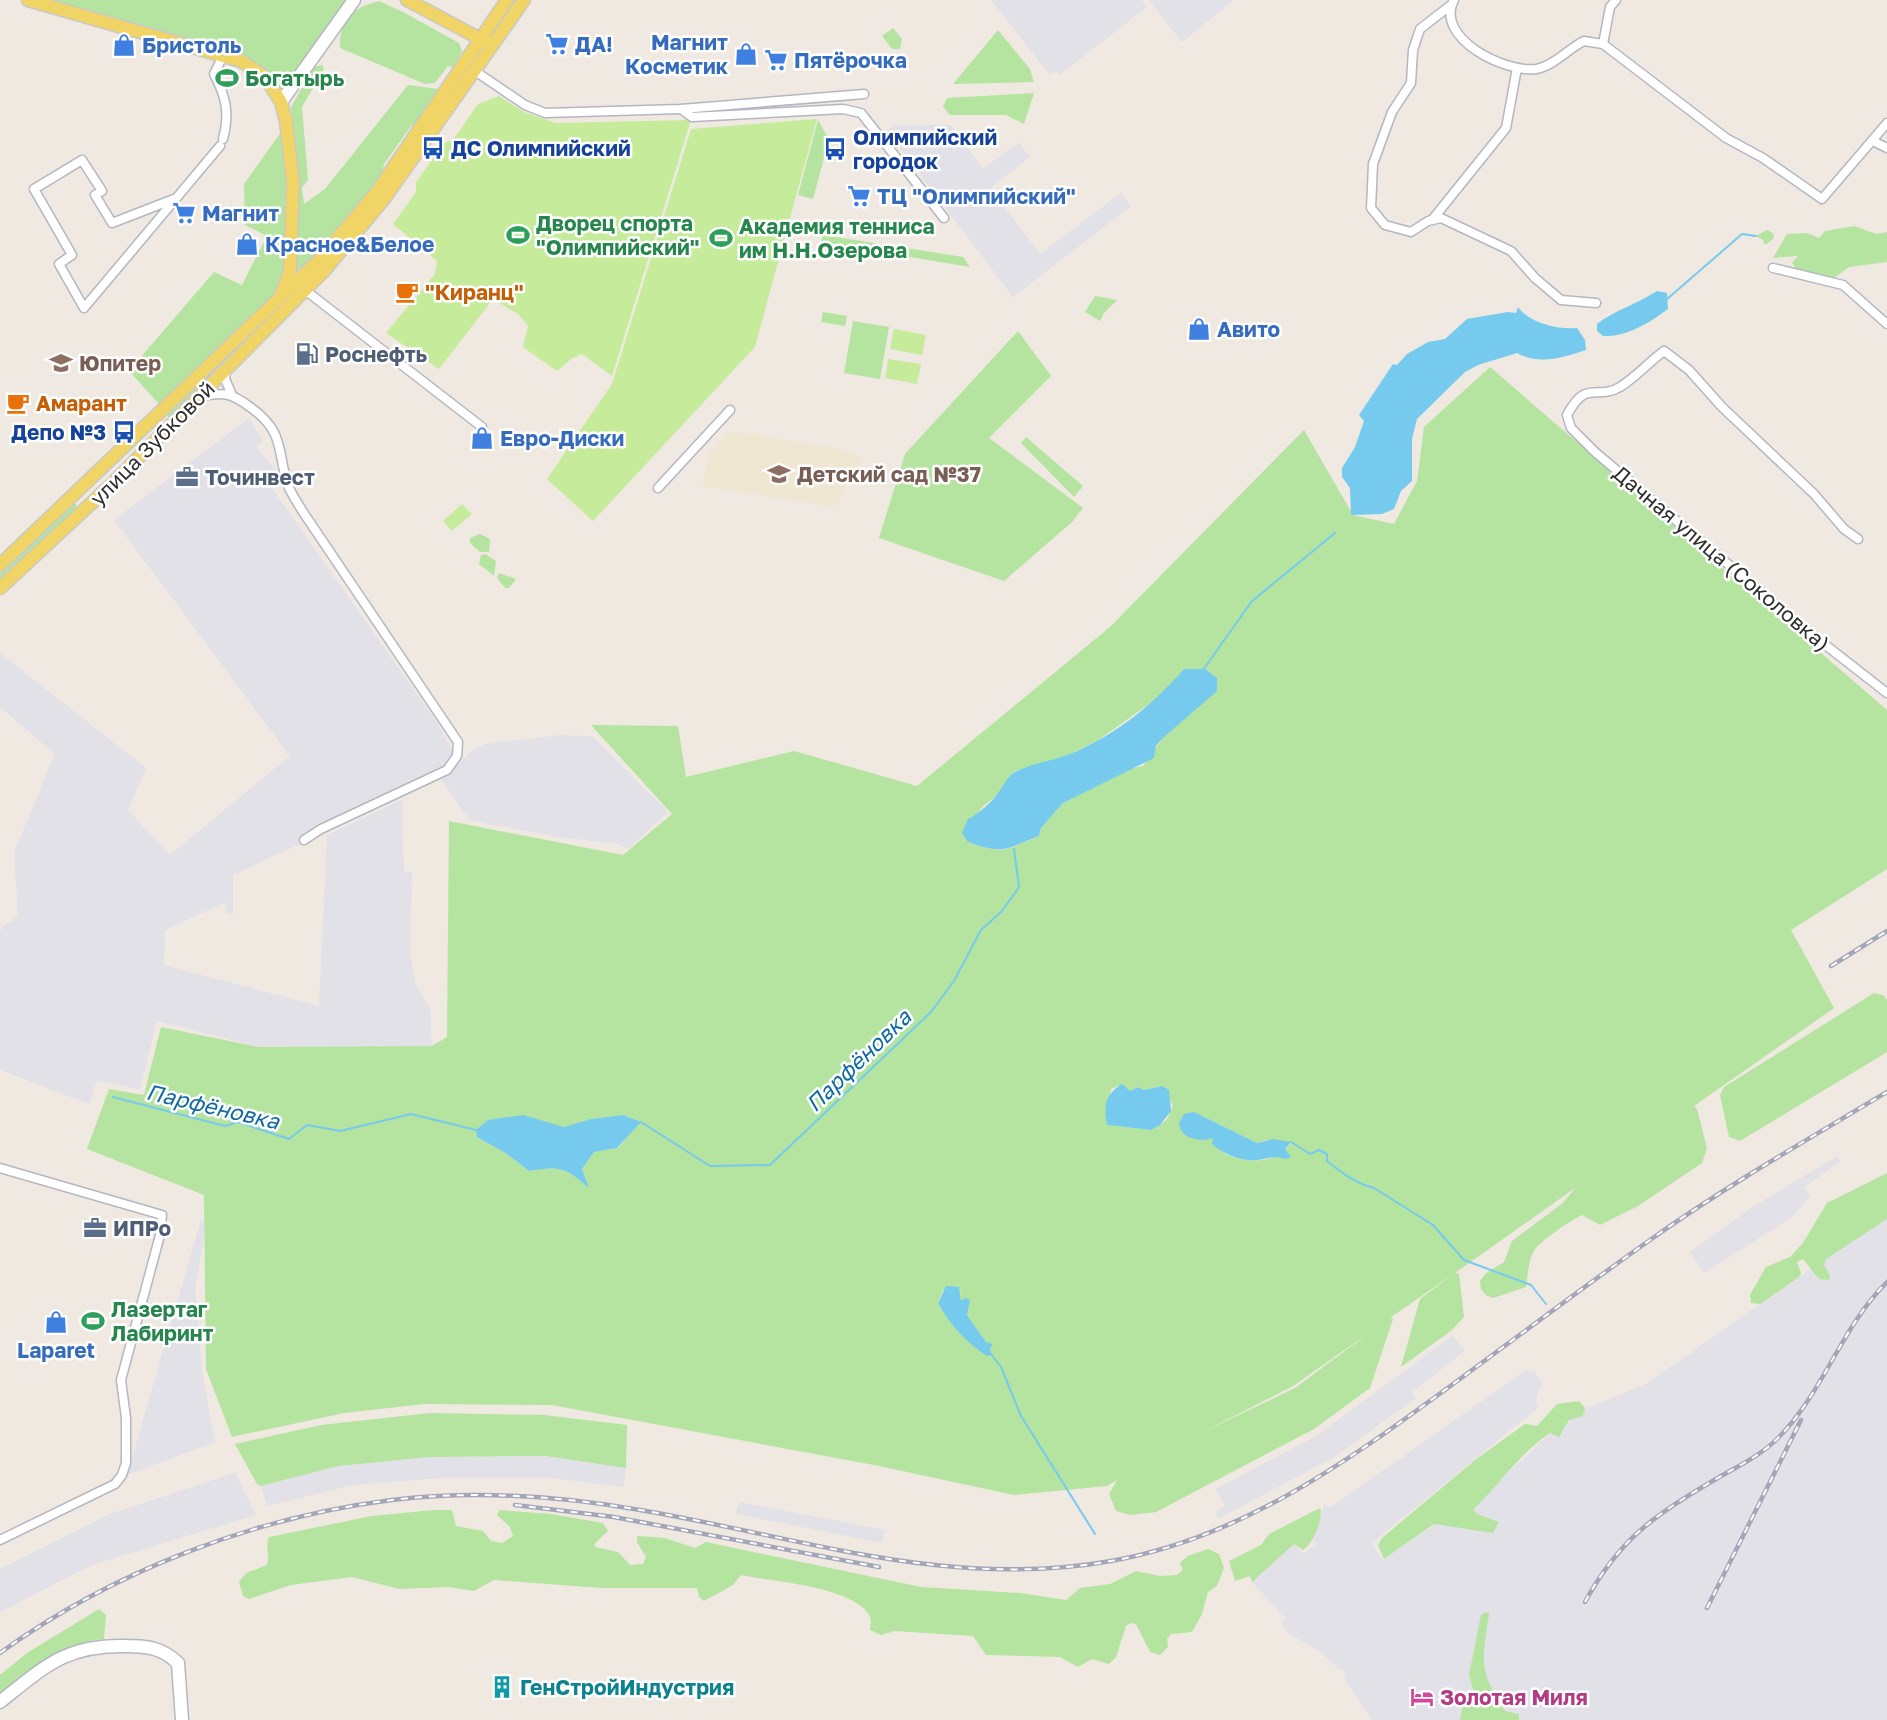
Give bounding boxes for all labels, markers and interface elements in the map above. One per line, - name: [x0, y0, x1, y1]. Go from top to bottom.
- place label: Магнит Косметик: [625, 29, 728, 79]
- supermarket icon: ДА!: [544, 31, 570, 57]
- place label: ДА!: [575, 31, 613, 57]
- shop icon: Бристоль: [111, 32, 137, 58]
- place label: Бристоль: [142, 32, 242, 58]
- shop icon: Магнит Косметик: [733, 41, 759, 67]
- supermarket icon: Пятёрочка: [763, 47, 789, 73]
- place label: Пятёрочка: [794, 47, 907, 73]
- sports icon: Богатырь: [214, 65, 240, 91]
- place label: Богатырь: [245, 65, 345, 91]
- place label: Олимпийский городок: [853, 124, 997, 174]
- bus stop icon: ДС Олимпийский: [420, 135, 446, 161]
- place label: ДС Олимпийский: [451, 135, 631, 161]
- bus stop icon: Олимпийский городок: [822, 136, 848, 162]
- supermarket icon: ТЦ "Олимпийский": [846, 183, 872, 209]
- place label: ТЦ "Олимпийский": [877, 183, 1076, 209]
- supermarket icon: Магнит: [171, 200, 197, 226]
- place label: Магнит: [202, 200, 279, 226]
- place label: Дворец спорта "Олимпийский": [536, 210, 700, 260]
- place label: Академия тенниса им Н.Н.Озерова: [739, 213, 935, 263]
- sports icon: Дворец спорта "Олимпийский": [505, 222, 531, 248]
- sports icon: Академия тенниса им Н.Н.Озерова: [708, 225, 734, 251]
- shop icon: Красное&Белое: [234, 231, 260, 257]
- place label: Красное&Белое: [265, 231, 434, 257]
- cafe icon: "Киранц": [394, 279, 420, 305]
- place label: "Киранц": [425, 279, 524, 305]
- shop icon: Авито: [1186, 316, 1212, 342]
- place label: Авито: [1217, 316, 1280, 342]
- fuel station icon: Роснефть: [294, 341, 320, 367]
- place label: Роснефть: [325, 341, 428, 367]
- school or university icon: Юпитер: [48, 350, 74, 376]
- place label: Юпитер: [79, 350, 161, 376]
- street label: улица Зубковой: [84, 375, 220, 511]
- cafe icon: Амарант: [5, 390, 31, 416]
- place label: Амарант: [36, 390, 127, 416]
- place label: Депо №3: [11, 419, 106, 445]
- bus stop icon: Депо №3: [111, 419, 137, 445]
- shop icon: Евро-Диски: [469, 425, 495, 451]
- place label: Евро-Диски: [500, 425, 624, 451]
- street label: Дачная улица (Соколовка): [1608, 460, 1836, 656]
- school or university icon: Детский сад №37: [766, 461, 792, 487]
- place label: Детский сад №37: [797, 461, 981, 487]
- office icon: Точинвест: [174, 464, 200, 490]
- place label: Точинвест: [205, 464, 315, 490]
- water label: Парфёновка: [800, 1002, 917, 1117]
- water label: Парфёновка: [144, 1078, 284, 1135]
- office icon: ИПРо: [82, 1215, 108, 1241]
- place label: ИПРо: [113, 1215, 171, 1241]
- place label: Лазертаг Лабиринт: [111, 1296, 214, 1346]
- sports icon: Лазертаг Лабиринт: [80, 1308, 106, 1334]
- shop icon: Laparet: [43, 1309, 69, 1335]
- place label: Laparet: [17, 1337, 95, 1363]
- building icon: ГенСтройИндустрия: [489, 1674, 515, 1700]
- place label: ГенСтройИндустрия: [520, 1674, 734, 1700]
- hotel icon: Золотая Миля: [1409, 1684, 1435, 1710]
- place label: Золотая Миля: [1440, 1684, 1588, 1710]

